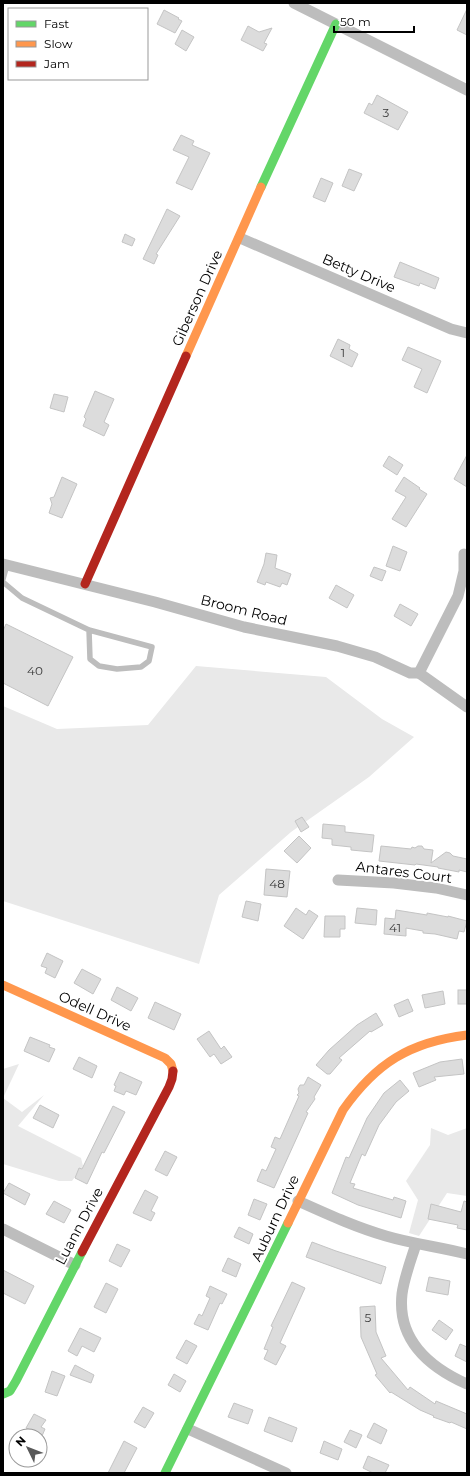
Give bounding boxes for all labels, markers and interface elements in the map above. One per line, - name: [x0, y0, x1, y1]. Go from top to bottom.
- legend: [8, 8, 148, 80]
- scale bar: [334, 8, 414, 34]
- text: 50 m: [340, 14, 371, 29]
- text: Fast: [44, 16, 69, 31]
- text: Slow: [44, 36, 73, 51]
- text: Jam: [43, 56, 70, 71]
- house number: 3: [383, 105, 390, 120]
- street label: Giberson Drive: [168, 247, 226, 349]
- street label: Betty Drive: [320, 250, 398, 296]
- house number: 1: [341, 345, 345, 360]
- street label: Broom Road: [199, 591, 289, 629]
- house number: 40: [27, 663, 43, 678]
- street label: Antares Court: [355, 857, 453, 887]
- house number: 48: [269, 876, 285, 891]
- house number: 41: [389, 920, 401, 935]
- street label: Odell Drive: [56, 987, 134, 1035]
- street label: Auburn Drive: [247, 1172, 303, 1264]
- street label: Luann Drive: [51, 1184, 107, 1268]
- house number: 5: [365, 1310, 372, 1325]
- north arrow: [8, 1428, 48, 1468]
- text: N: [13, 1433, 29, 1449]

